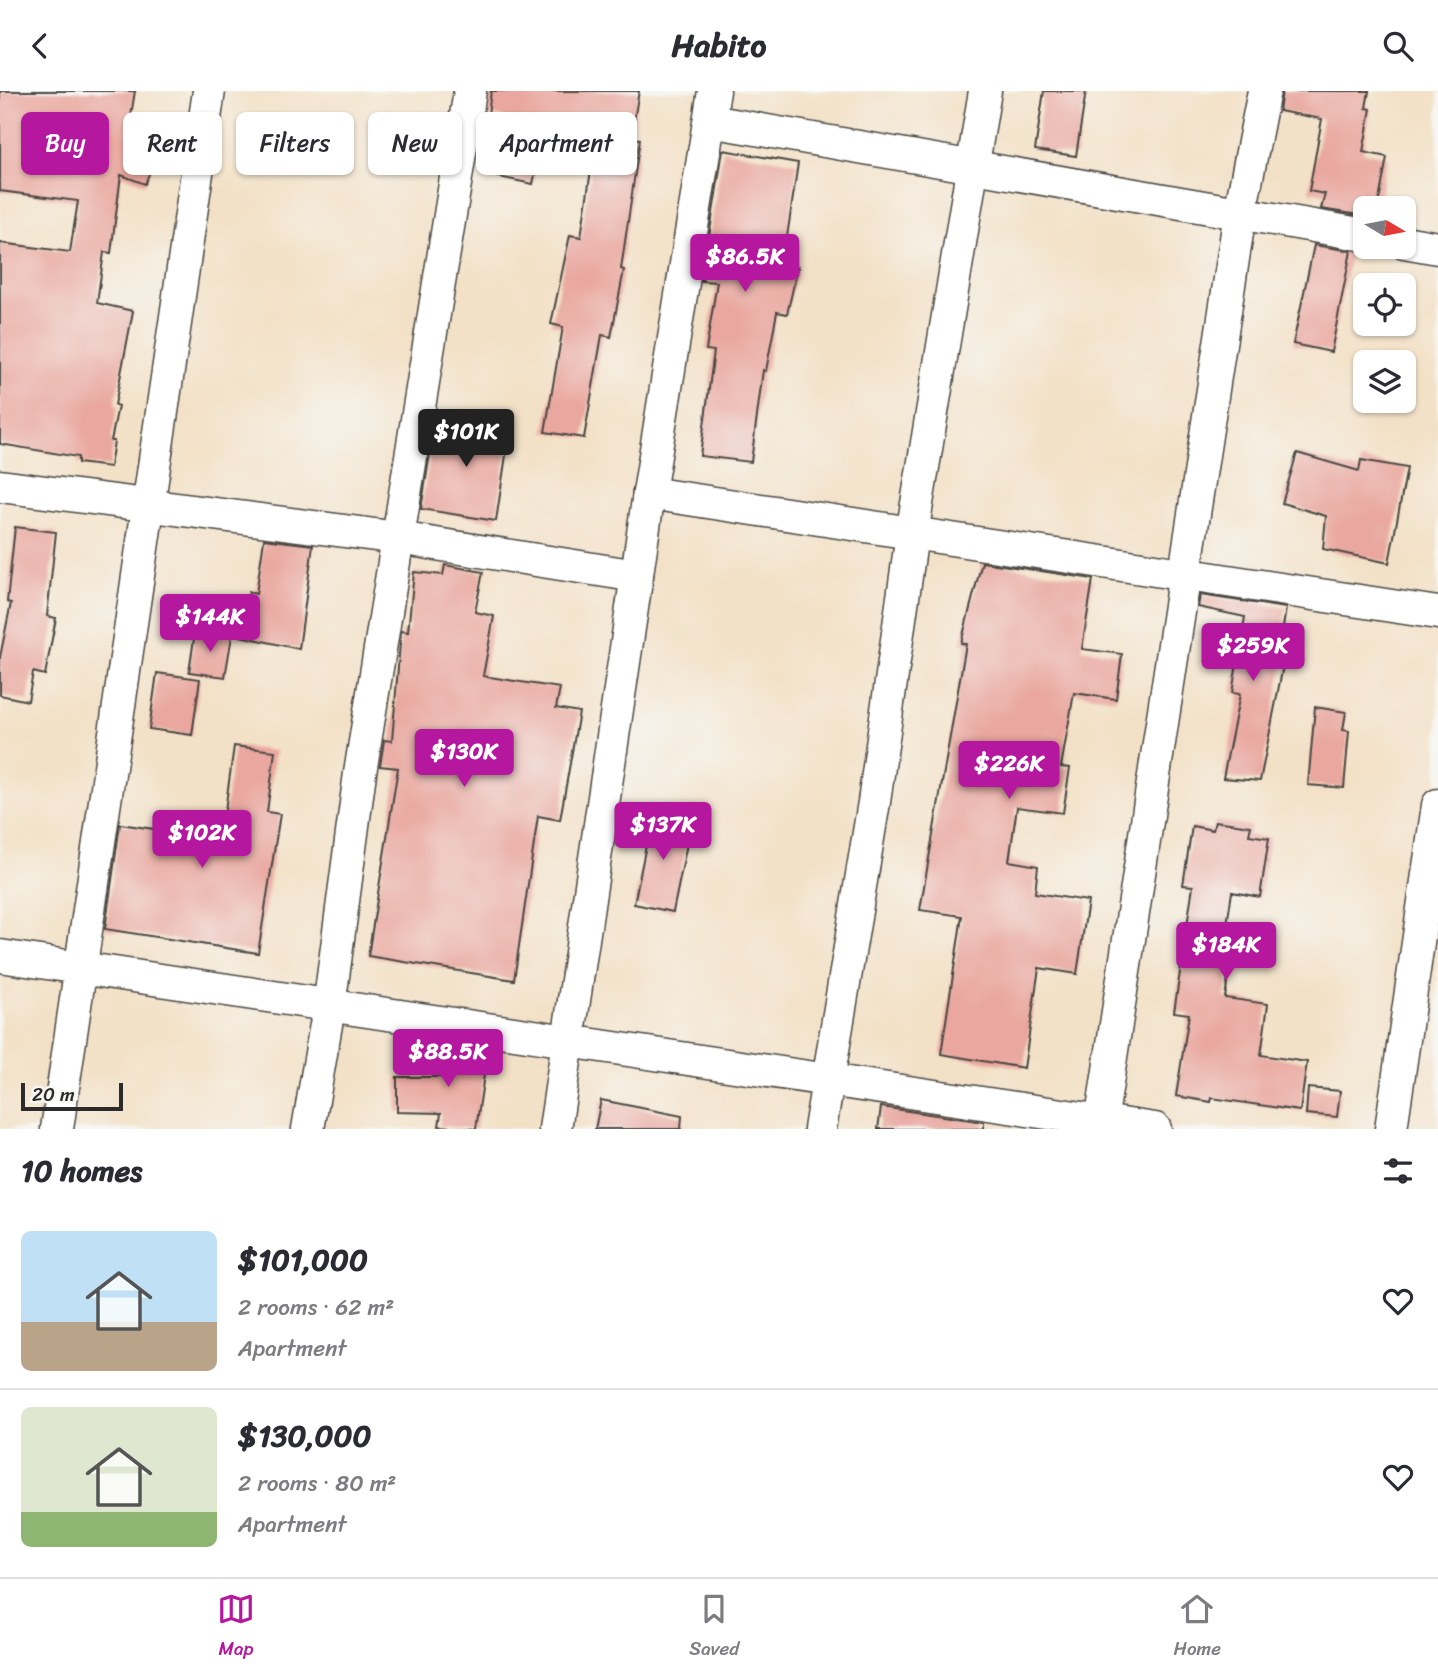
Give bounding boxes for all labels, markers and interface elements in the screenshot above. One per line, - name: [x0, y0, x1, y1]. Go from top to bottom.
- text: Habito: [672, 17, 766, 74]
- icon: back: [21, 27, 59, 65]
- icon: search: [1379, 27, 1417, 65]
- chip: Buy: [21, 112, 109, 175]
- chip: Rent: [123, 112, 222, 175]
- chip: Filters: [236, 112, 354, 175]
- chip: New: [368, 112, 462, 175]
- chip: Apartment: [476, 112, 637, 175]
- north arrow: [1353, 196, 1416, 259]
- map controls: [1353, 196, 1416, 413]
- pin: $86.5K: [688, 235, 802, 294]
- text: $86.5K: [706, 236, 784, 277]
- button: locate: [1353, 273, 1416, 336]
- button: layers: [1353, 350, 1416, 413]
- pin: $101K: [417, 409, 515, 469]
- text: $101K: [434, 411, 498, 452]
- pin: $144K: [161, 595, 259, 654]
- text: $144K: [176, 596, 244, 637]
- pin: $259K: [1204, 623, 1302, 683]
- text: $259K: [1218, 625, 1288, 666]
- pin: $130K: [415, 729, 513, 789]
- text: $130K: [431, 731, 497, 772]
- pin: $226K: [960, 741, 1058, 801]
- text: $226K: [974, 743, 1044, 784]
- pin: $137K: [614, 803, 712, 862]
- text: $137K: [630, 804, 696, 845]
- pin: $102K: [153, 811, 251, 870]
- text: $102K: [168, 812, 236, 853]
- pin: $184K: [1177, 923, 1275, 982]
- text: $184K: [1192, 924, 1260, 965]
- pin: $88.5K: [391, 1030, 505, 1089]
- text: $88.5K: [409, 1031, 487, 1072]
- text: 20 m: [32, 1078, 75, 1111]
- scale bar: [21, 1080, 122, 1112]
- text: 10 homes: [21, 1144, 142, 1198]
- icon: filters: [1379, 1152, 1417, 1190]
- text: $101,000: [238, 1233, 368, 1287]
- icon: home: [77, 1259, 161, 1343]
- icon: heart: [1379, 1282, 1417, 1320]
- text: 2 rooms · 62 m²: [238, 1287, 394, 1328]
- text: Apartment: [238, 1328, 347, 1369]
- text: $130,000: [238, 1409, 371, 1463]
- icon: home: [77, 1435, 161, 1519]
- icon: heart: [1379, 1458, 1417, 1496]
- text: 2 rooms · 80 m²: [238, 1463, 396, 1504]
- text: Apartment: [238, 1504, 347, 1545]
- tab: Map: [217, 1590, 255, 1665]
- tab: Saved: [689, 1590, 739, 1665]
- tab: Home: [1173, 1590, 1221, 1665]

